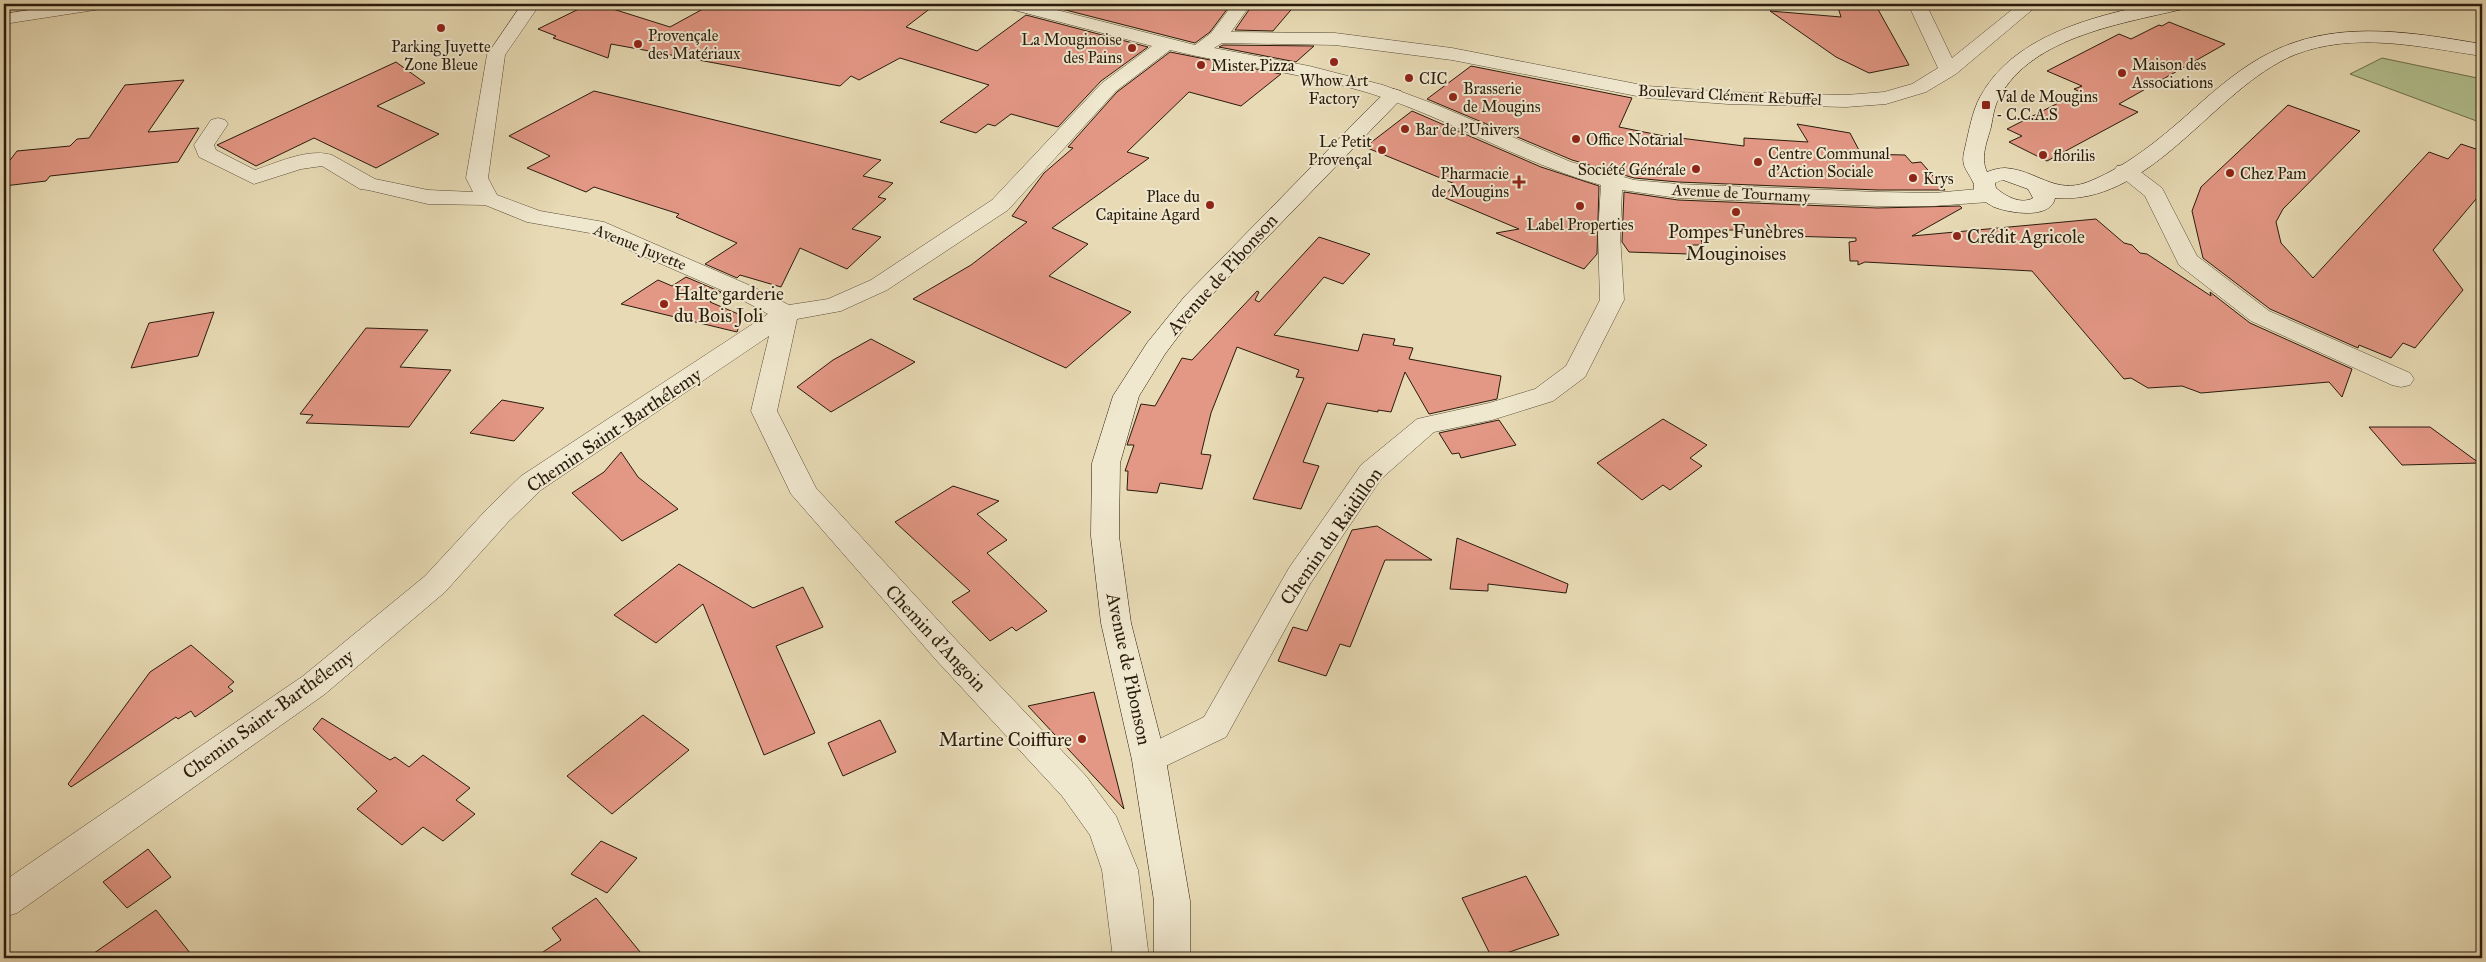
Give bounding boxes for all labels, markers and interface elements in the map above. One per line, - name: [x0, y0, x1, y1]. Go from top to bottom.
- marker: Parking Juyette Zone Bleue: [435, 22, 447, 34]
- place label: Provençale des Matériaux: [648, 26, 740, 63]
- place label: La Mouginoise des Pains: [1021, 30, 1122, 67]
- place label: Parking Juyette Zone Bleue: [391, 37, 491, 74]
- marker: Provençale des Matériaux: [632, 38, 644, 50]
- marker: La Mouginoise des Pains: [1126, 42, 1138, 54]
- place label: Maison des Associations: [2131, 55, 2213, 92]
- place label: Mister Pizza: [1211, 56, 1295, 75]
- marker: Whow Art Factory: [1328, 56, 1340, 68]
- marker: Mister Pizza: [1195, 59, 1207, 71]
- marker: Maison des Associations: [2116, 67, 2128, 79]
- place label: CIC: [1419, 69, 1447, 88]
- place label: Whow Art Factory: [1300, 71, 1369, 108]
- marker: CIC: [1403, 72, 1415, 84]
- place label: Brasserie de Mougins: [1463, 79, 1541, 117]
- street label: Boulevard Clément Rebuffel: [1638, 81, 1823, 109]
- place label: Val de Mougins - C.C.A.S: [1995, 87, 2098, 124]
- marker: Brasserie de Mougins: [1447, 91, 1459, 103]
- marker: Val de Mougins - C.C.A.S: [1980, 99, 1992, 111]
- place label: Bar de l'Univers: [1415, 120, 1520, 139]
- marker: Bar de l'Univers: [1399, 123, 1411, 135]
- place label: Office Notarial: [1586, 130, 1684, 149]
- place label: Le Petit Provençal: [1308, 132, 1373, 169]
- marker: Office Notarial: [1570, 133, 1582, 145]
- marker: Le Petit Provençal: [1376, 144, 1388, 156]
- place label: Centre Communal d'Action Sociale: [1768, 144, 1891, 181]
- place label: florilis: [2053, 146, 2095, 165]
- marker: florilis: [2037, 149, 2049, 161]
- marker: Centre Communal d'Action Sociale: [1752, 156, 1764, 168]
- place label: Société Générale: [1578, 160, 1686, 179]
- marker: Société Générale: [1690, 163, 1702, 175]
- place label: Pharmacie de Mougins: [1432, 164, 1509, 202]
- place label: Chez Pam: [2240, 164, 2307, 183]
- marker: Chez Pam: [2224, 167, 2236, 179]
- place label: Krys: [1923, 169, 1954, 188]
- marker: Krys: [1907, 172, 1919, 184]
- marker: Pharmacie de Mougins: [1513, 176, 1525, 188]
- street label: Avenue de Tournamy: [1671, 180, 1811, 206]
- place label: Place du Capitaine Agard: [1095, 187, 1200, 225]
- marker: Place du Capitaine Agard: [1204, 199, 1216, 211]
- marker: Label Properties: [1574, 200, 1586, 212]
- marker: Pompes Funèbres Mouginoises: [1730, 206, 1742, 218]
- street label: Avenue de Pibonson: [1161, 209, 1282, 340]
- place label: Label Properties: [1526, 215, 1634, 234]
- street label: Avenue Juyette: [590, 219, 689, 275]
- place label: Pompes Funèbres Mouginoises: [1668, 220, 1804, 266]
- place label: Crédit Agricole: [1967, 225, 2085, 249]
- marker: Crédit Agricole: [1951, 230, 1963, 242]
- place label: Halte garderie du Bois Joli: [674, 282, 784, 328]
- marker: Halte garderie du Bois Joli: [658, 298, 670, 310]
- street label: Chemin Saint-Barthélemy: [522, 362, 707, 497]
- street label: Chemin du Raidillon: [1275, 463, 1387, 609]
- street label: Chemin d'Angoin: [880, 580, 991, 697]
- street label: Avenue de Pibonson: [1101, 590, 1156, 747]
- street label: Chemin Saint-Barthélemy: [178, 643, 359, 784]
- place label: Martine Coiffure: [939, 728, 1072, 751]
- marker: Martine Coiffure: [1076, 733, 1088, 745]

